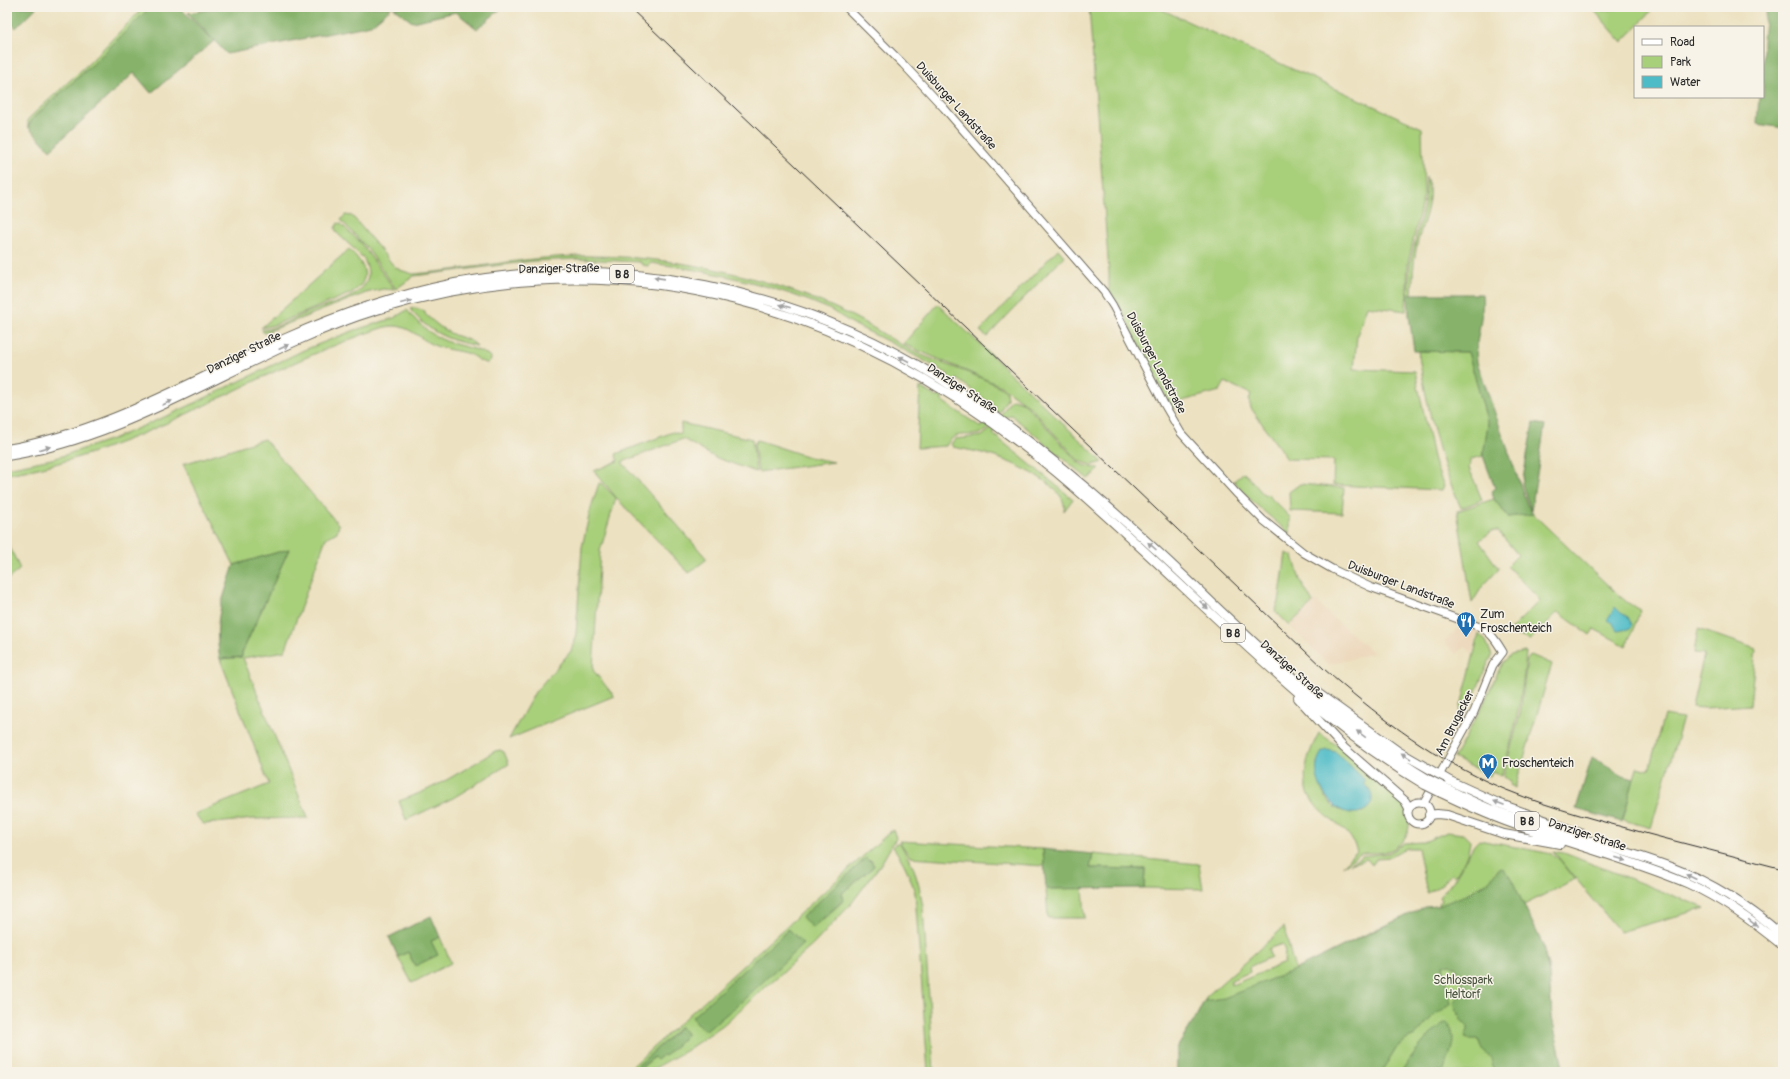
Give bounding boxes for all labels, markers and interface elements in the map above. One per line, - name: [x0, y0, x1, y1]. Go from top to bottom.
- legend: [1634, 26, 1764, 98]
- text: Road: [1670, 35, 1695, 50]
- text: Park: [1670, 55, 1691, 70]
- street label: Duisburger Landstraße: [913, 59, 999, 153]
- text: Water: [1670, 75, 1701, 90]
- street label: Danziger Straße: [518, 261, 600, 277]
- road number: B 8: [610, 265, 634, 283]
- one-way arrow: [653, 275, 665, 281]
- one-way arrow: [400, 299, 412, 305]
- one-way arrow: [779, 303, 791, 309]
- street label: Duisburger Landstraße: [1123, 310, 1189, 417]
- street label: Danziger Straße: [204, 328, 284, 377]
- one-way arrow: [278, 344, 290, 350]
- one-way arrow: [898, 355, 910, 362]
- street label: Danziger Straße: [924, 361, 1000, 417]
- one-way arrow: [161, 400, 172, 406]
- one-way arrow: [39, 445, 51, 451]
- one-way arrow: [1147, 542, 1158, 551]
- street label: Duisburger Landstraße: [1346, 558, 1457, 612]
- one-way arrow: [1199, 600, 1208, 609]
- place label: Zum Froschenteich: [1480, 607, 1552, 636]
- restaurant icon: Zum Froschenteich: [1455, 610, 1477, 638]
- road number: B 8: [1221, 624, 1245, 642]
- street label: Danziger Straße: [1257, 637, 1327, 703]
- street label: Am Brugacker: [1432, 687, 1478, 758]
- one-way arrow: [1355, 730, 1366, 738]
- metro station icon: Froschenteich: [1477, 752, 1499, 780]
- one-way arrow: [1400, 753, 1412, 760]
- place label: Froschenteich: [1502, 756, 1574, 771]
- one-way arrow: [1492, 800, 1504, 806]
- road number: B 8: [1515, 812, 1539, 830]
- street label: Danziger Straße: [1546, 815, 1628, 855]
- one-way arrow: [1615, 856, 1627, 862]
- one-way arrow: [1685, 873, 1697, 879]
- one-way arrow: [1748, 918, 1759, 927]
- park label: Schlosspark Heltorf: [1433, 973, 1493, 1002]

